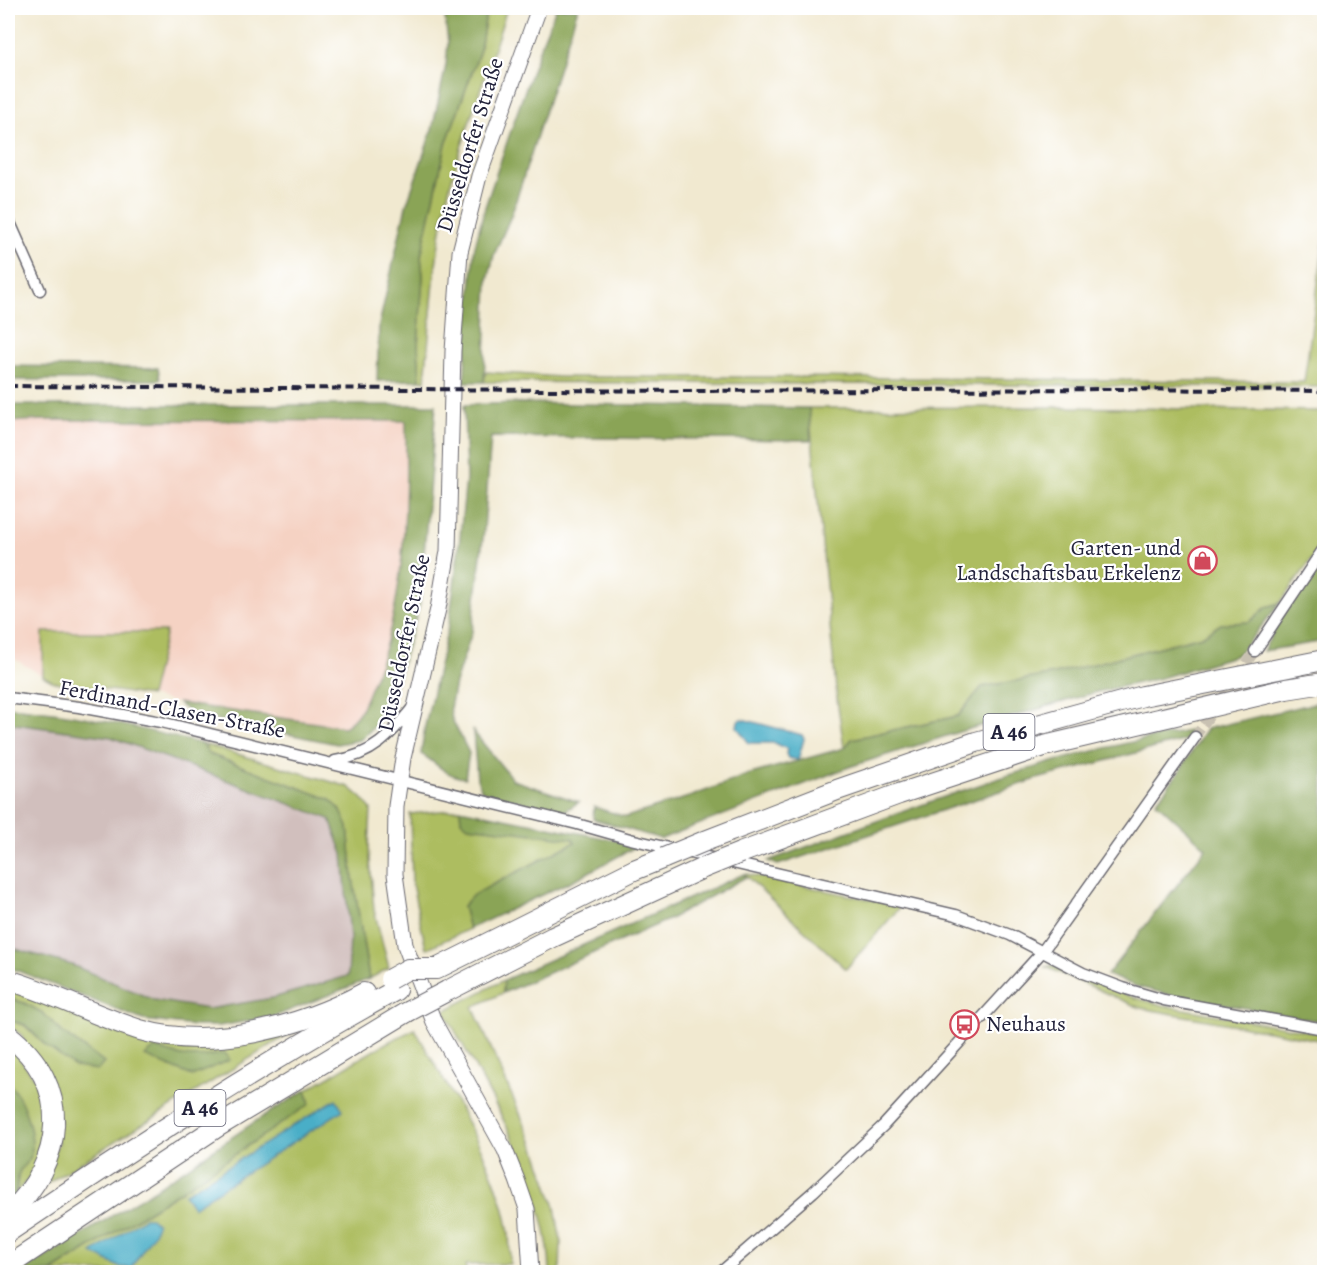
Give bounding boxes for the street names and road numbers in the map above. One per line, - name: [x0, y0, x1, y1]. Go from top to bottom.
- street label: Düsseldorfer Straße: [429, 54, 511, 236]
- street label: Düsseldorfer Straße: [370, 551, 438, 735]
- street label: Ferdinand-Clasen-Straße: [56, 672, 288, 746]
- road number: A 46: [984, 714, 1034, 750]
- road number: A 46: [174, 1090, 226, 1126]

